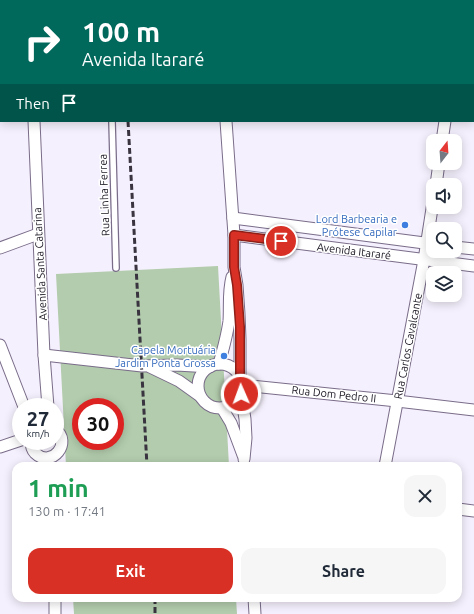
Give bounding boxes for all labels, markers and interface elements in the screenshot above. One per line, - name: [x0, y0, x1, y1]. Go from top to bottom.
- icon: right: [16, 16, 68, 68]
- text: 100 m: [82, 16, 160, 47]
- text: Avenida Itararé: [82, 49, 204, 69]
- icon: arrive: [58, 92, 80, 114]
- text: Then: [16, 95, 50, 112]
- north arrow: [426, 134, 462, 170]
- map controls: [426, 134, 462, 302]
- street label: Rua Linha Ferrea: [97, 154, 111, 236]
- button: sound: [426, 178, 462, 214]
- street label: Avenida Santa Catarina: [31, 207, 49, 321]
- place label: Lord Barbearia e Prótese Capilar: [316, 213, 398, 238]
- marker: Lord Barbearia e Prótese Capilar: [400, 220, 410, 230]
- button: search: [426, 222, 462, 258]
- pin: [264, 224, 298, 258]
- icon: arrive: [270, 230, 292, 252]
- street label: Avenida Itararé: [316, 240, 392, 262]
- button: layers: [426, 266, 462, 302]
- street label: Rua Carlos Cavalcante: [392, 292, 424, 400]
- place label: Capela Mortuária Jardim Ponta Grossa: [115, 344, 216, 369]
- marker: Capela Mortuária Jardim Ponta Grossa: [219, 351, 229, 361]
- position arrow: [220, 373, 262, 415]
- street label: Rua Dom Pedro II: [291, 384, 377, 404]
- speed limit sign: 30: [72, 398, 124, 450]
- text: 27: [27, 407, 49, 430]
- text: km/h: [26, 428, 50, 439]
- text: 1 min: [28, 475, 89, 502]
- button: close: [404, 475, 446, 517]
- text: 130 m · 17:41: [28, 504, 106, 518]
- button: Exit: [28, 548, 233, 594]
- button: Share: [241, 548, 446, 594]

